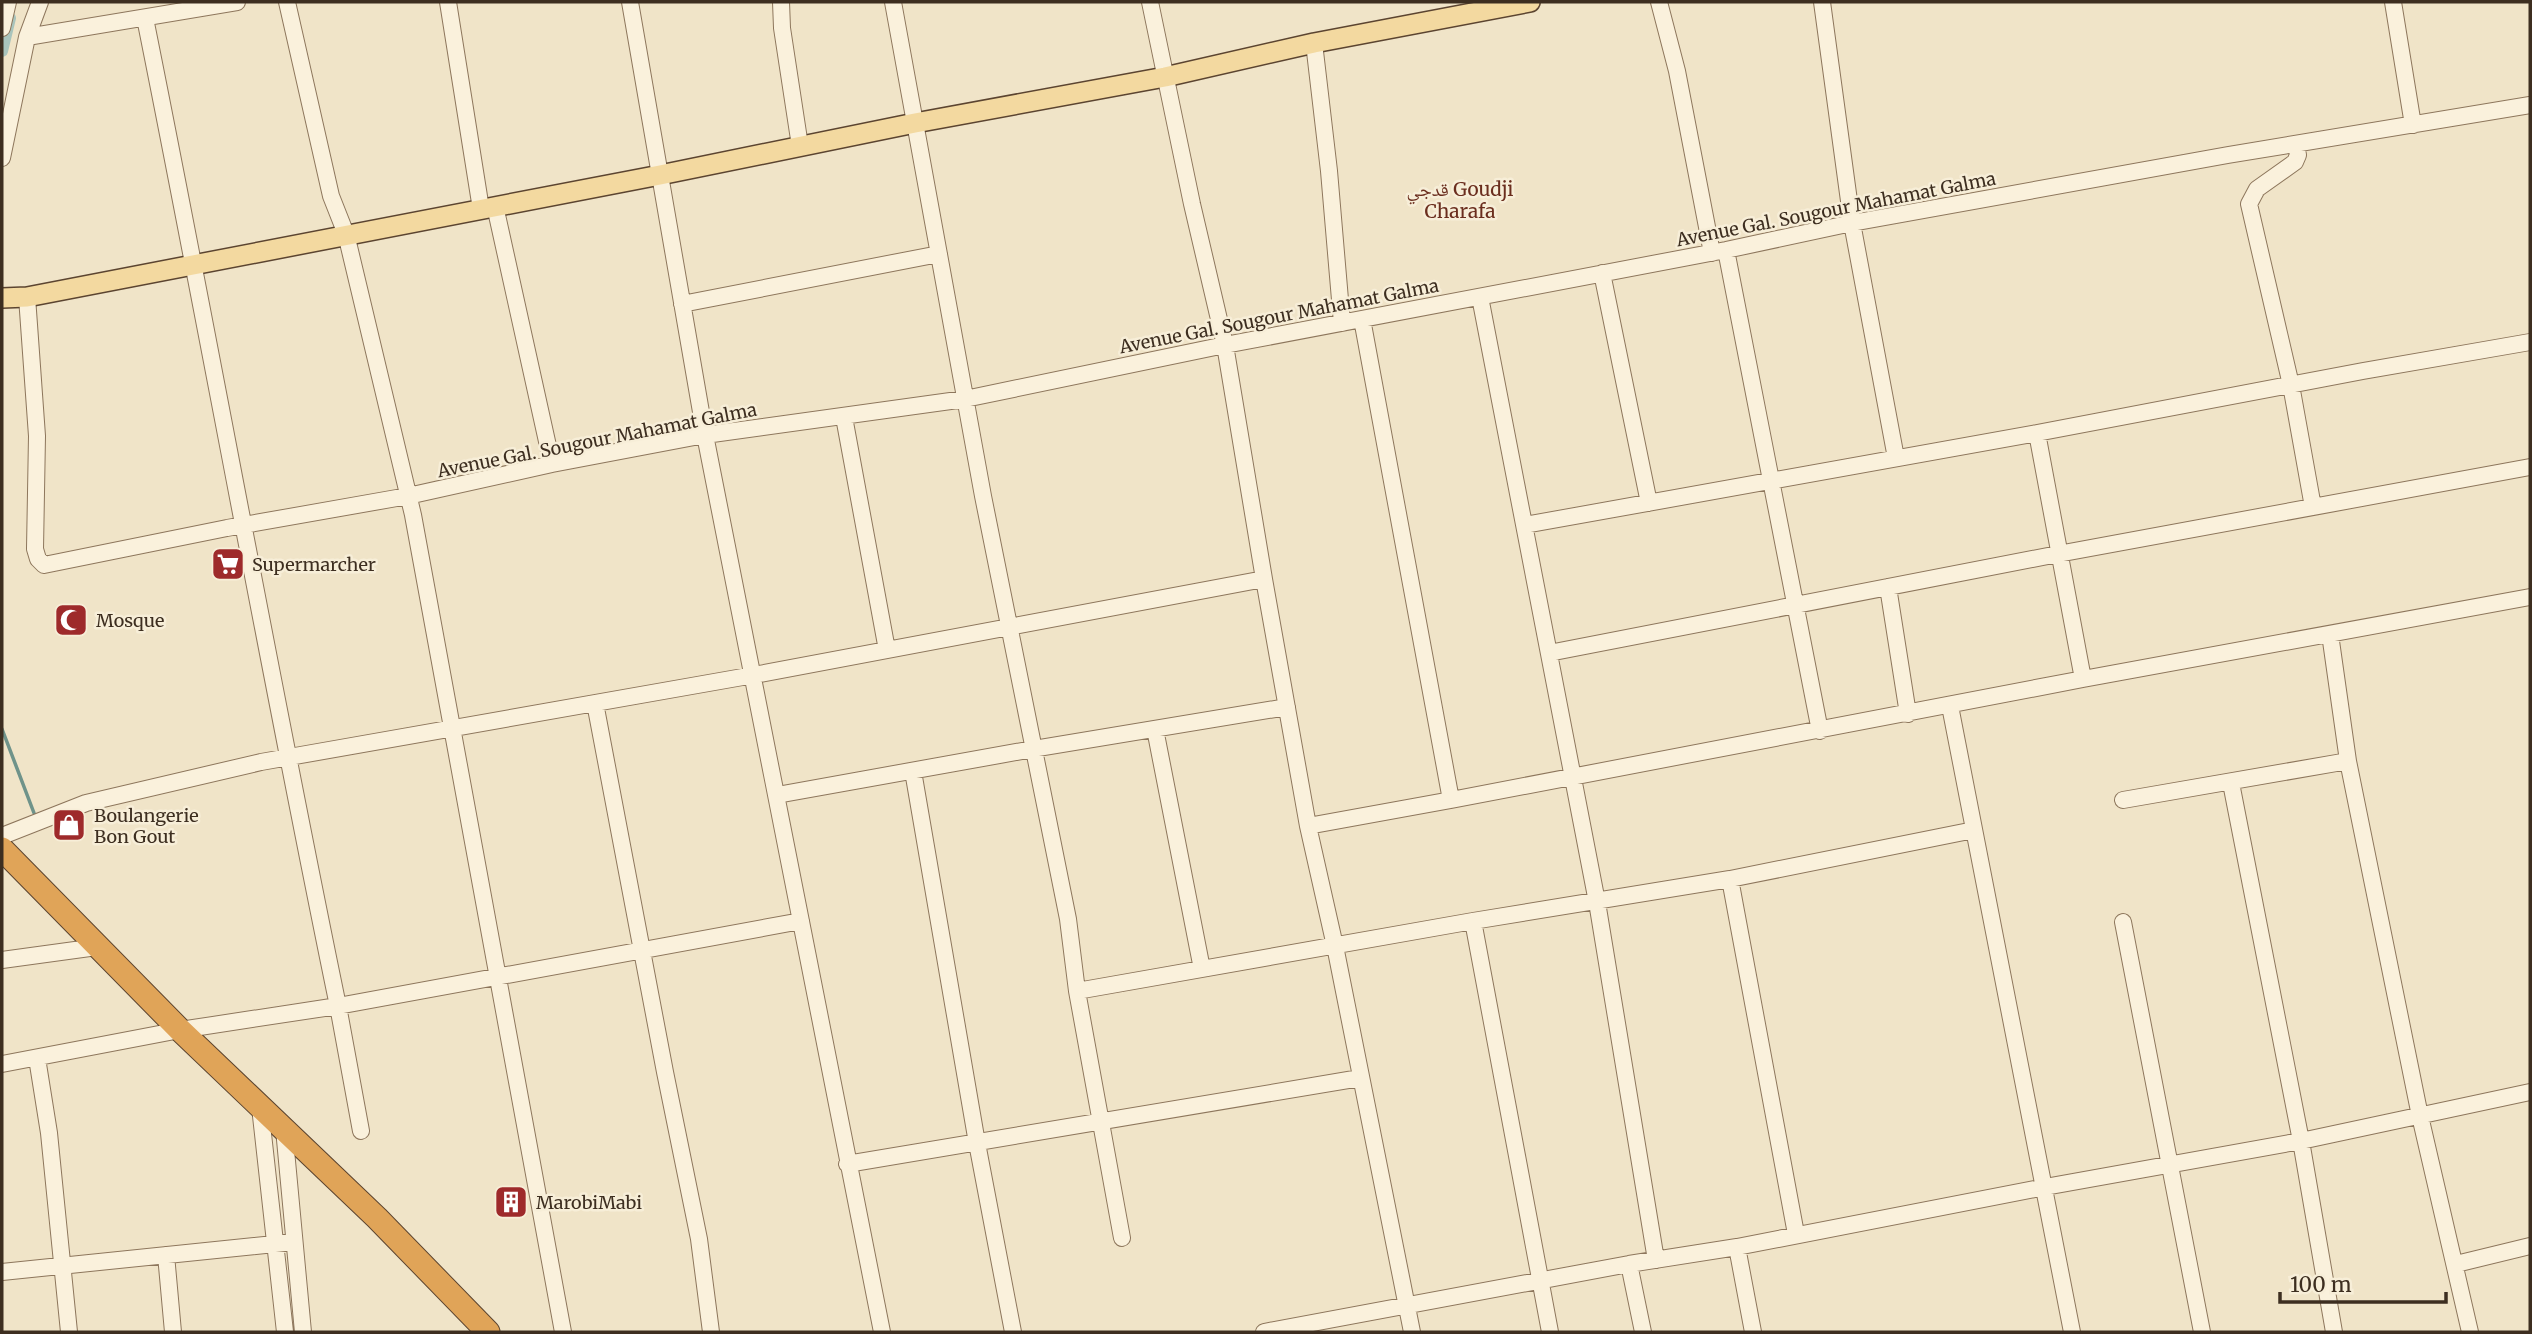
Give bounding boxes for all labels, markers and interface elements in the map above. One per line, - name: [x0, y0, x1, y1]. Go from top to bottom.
- street label: Avenue Gal. Sougour Mahamat Galma: [1673, 167, 1998, 251]
- district label: قدجي Goudji Charafa: [1407, 177, 1513, 223]
- street label: Avenue Gal. Sougour Mahamat Galma: [1116, 274, 1441, 358]
- street label: Avenue Gal. Sougour Mahamat Galma: [434, 398, 759, 482]
- supermarket icon: Supermarcher: [209, 545, 247, 583]
- place label: Supermarcher: [252, 553, 376, 576]
- mosque icon: Mosque: [52, 601, 90, 639]
- place label: Mosque: [96, 609, 164, 632]
- place label: Boulangerie Bon Gout: [94, 804, 199, 848]
- shop icon: Boulangerie Bon Gout: [50, 806, 88, 844]
- building icon: MarobiMabi: [492, 1183, 530, 1221]
- place label: MarobiMabi: [536, 1191, 642, 1214]
- scale bar: [2280, 1260, 2446, 1304]
- text: 100 m: [2290, 1271, 2352, 1298]

